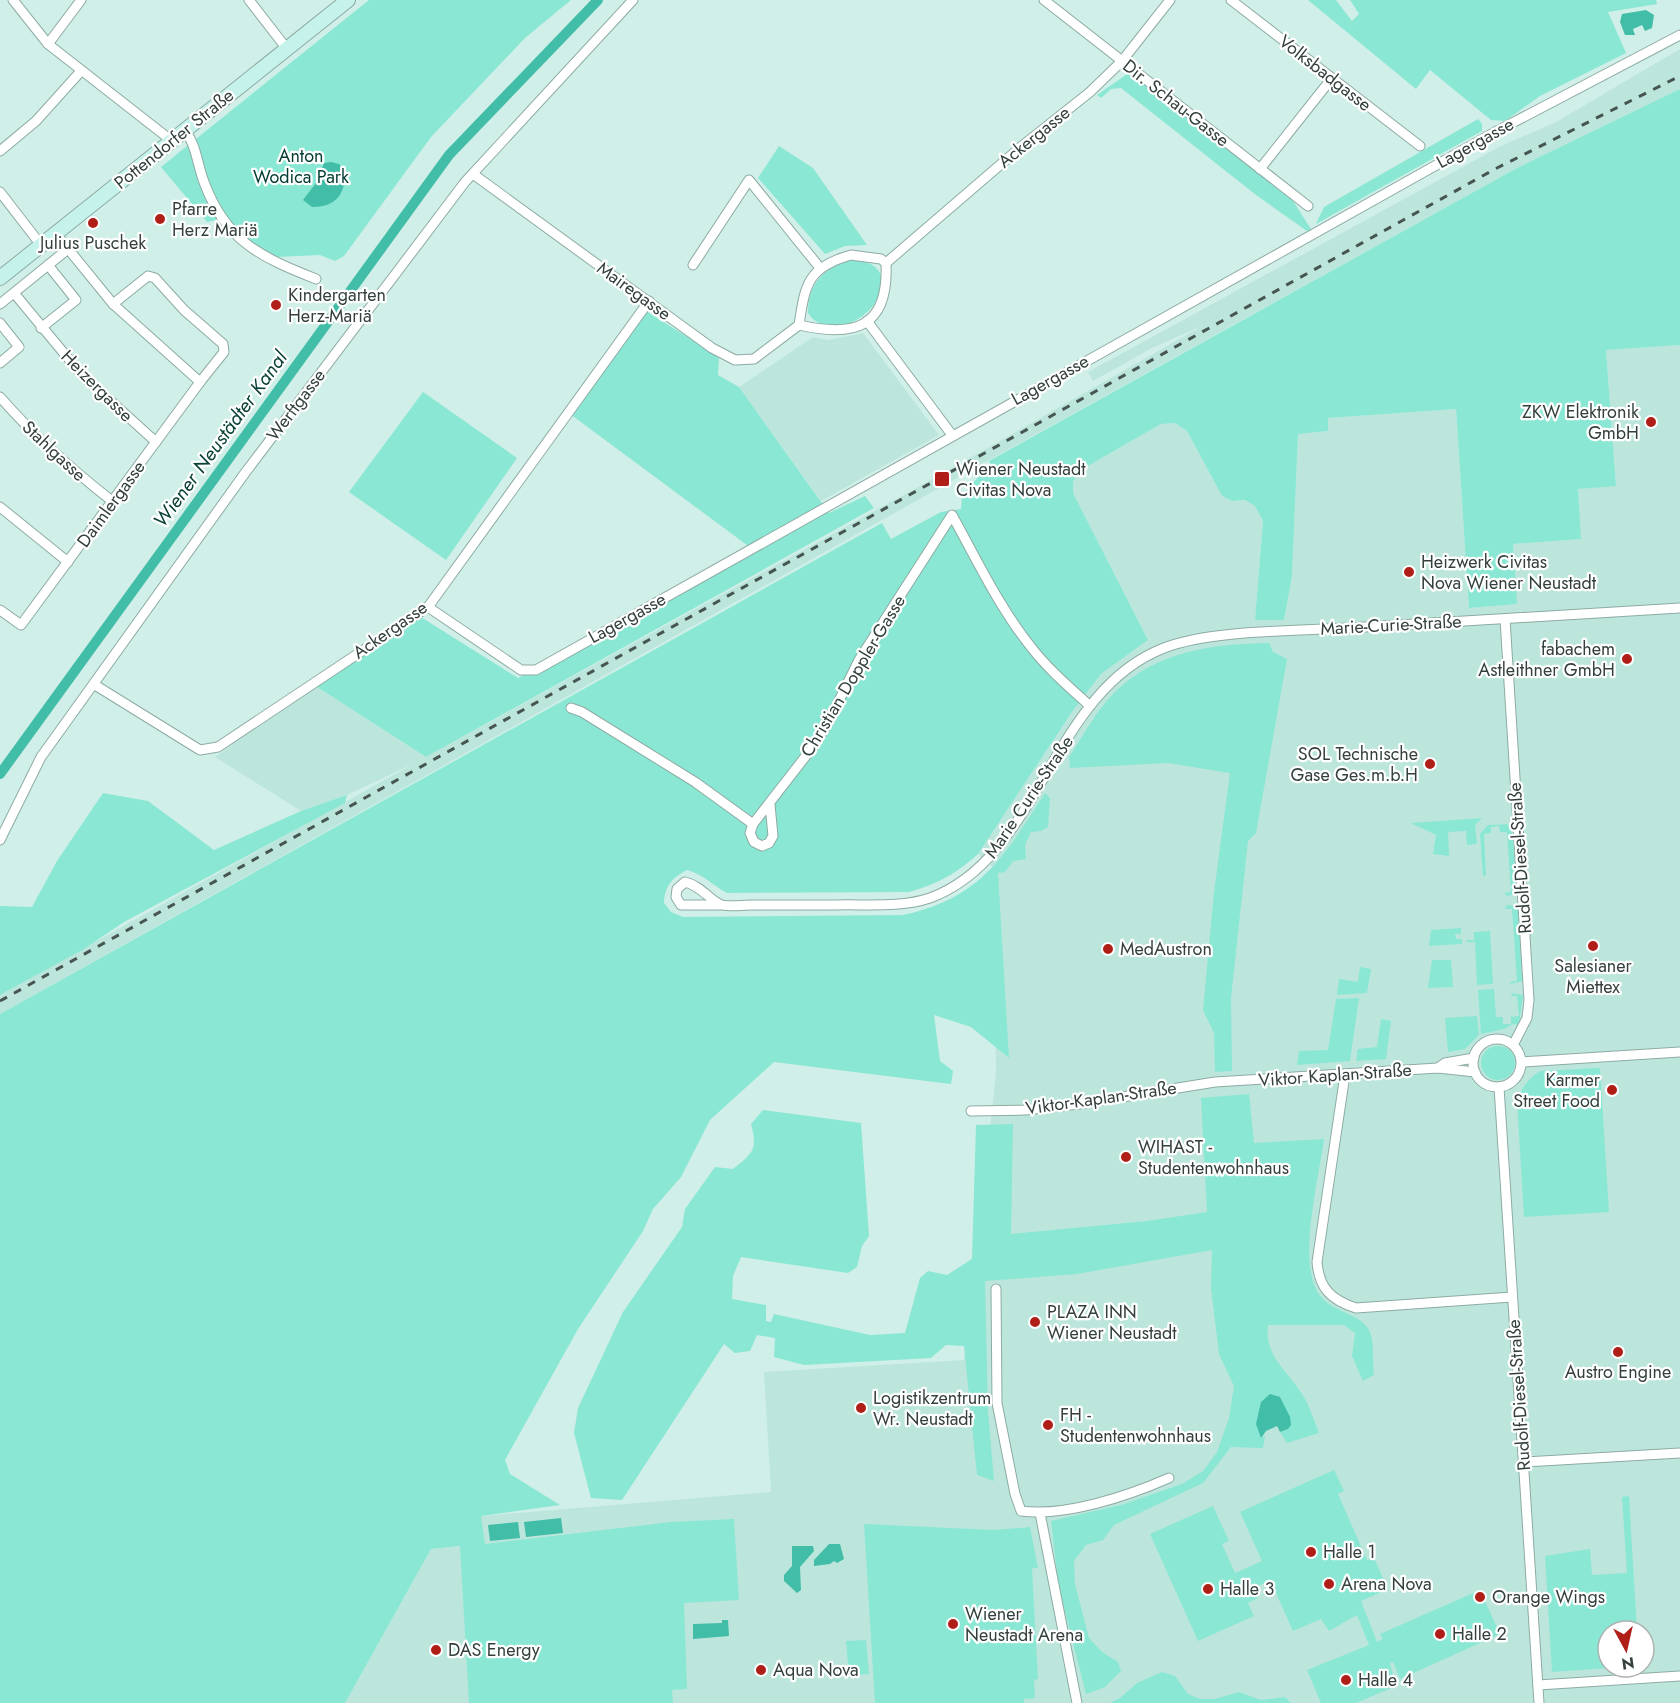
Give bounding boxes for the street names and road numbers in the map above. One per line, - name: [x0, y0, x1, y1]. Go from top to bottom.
- street label: Volksbadgasse: [1273, 28, 1377, 118]
- street label: Dir. Schau-Gasse: [1117, 53, 1235, 153]
- street label: Pottendorfer Straße: [109, 83, 239, 195]
- street label: Ackergasse: [992, 100, 1076, 174]
- street label: Lagergasse: [1432, 111, 1518, 175]
- street label: Mairegasse: [592, 255, 676, 327]
- street label: Heizergasse: [55, 344, 139, 428]
- street label: Lagergasse: [1007, 348, 1093, 412]
- street label: Werftgasse: [260, 364, 332, 446]
- street label: Stahlgasse: [16, 415, 92, 487]
- street label: Daimlergasse: [71, 455, 151, 553]
- street label: Lagergasse: [584, 586, 670, 650]
- street label: Christian Doppler-Gasse: [794, 590, 912, 762]
- street label: Ackergasse: [347, 595, 433, 665]
- street label: Marie-Curie-Straße: [1320, 608, 1462, 642]
- street label: Marie Curie-Straße: [978, 730, 1080, 864]
- street label: Rudolf-Diesel-Straße: [1502, 781, 1538, 935]
- street label: Viktor Kaplan-Straße: [1257, 1057, 1413, 1093]
- street label: Viktor-Kaplan-Straße: [1024, 1075, 1178, 1121]
- street label: Rudolf-Diesel-Straße: [1501, 1318, 1537, 1472]

